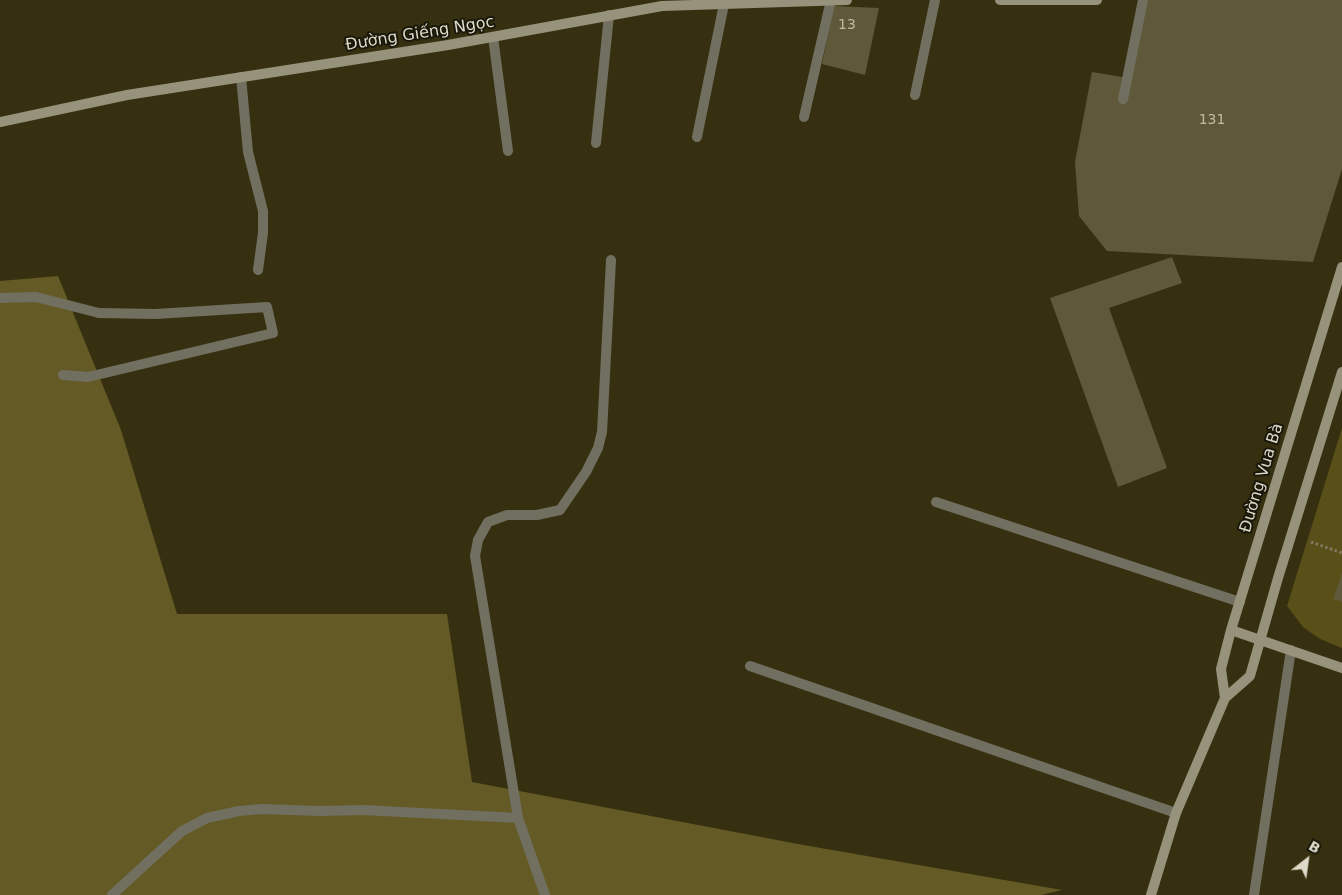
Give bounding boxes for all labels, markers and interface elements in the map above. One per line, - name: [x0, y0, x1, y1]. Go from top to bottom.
- street label: Đường Giếng Ngọc: [344, 13, 496, 55]
- house number: 13: [838, 17, 856, 33]
- house number: 131: [1199, 112, 1225, 128]
- street label: Đường Vua Bà: [1236, 421, 1288, 535]
- north arrow: [1282, 835, 1332, 885]
- text: B: [1306, 837, 1323, 857]

